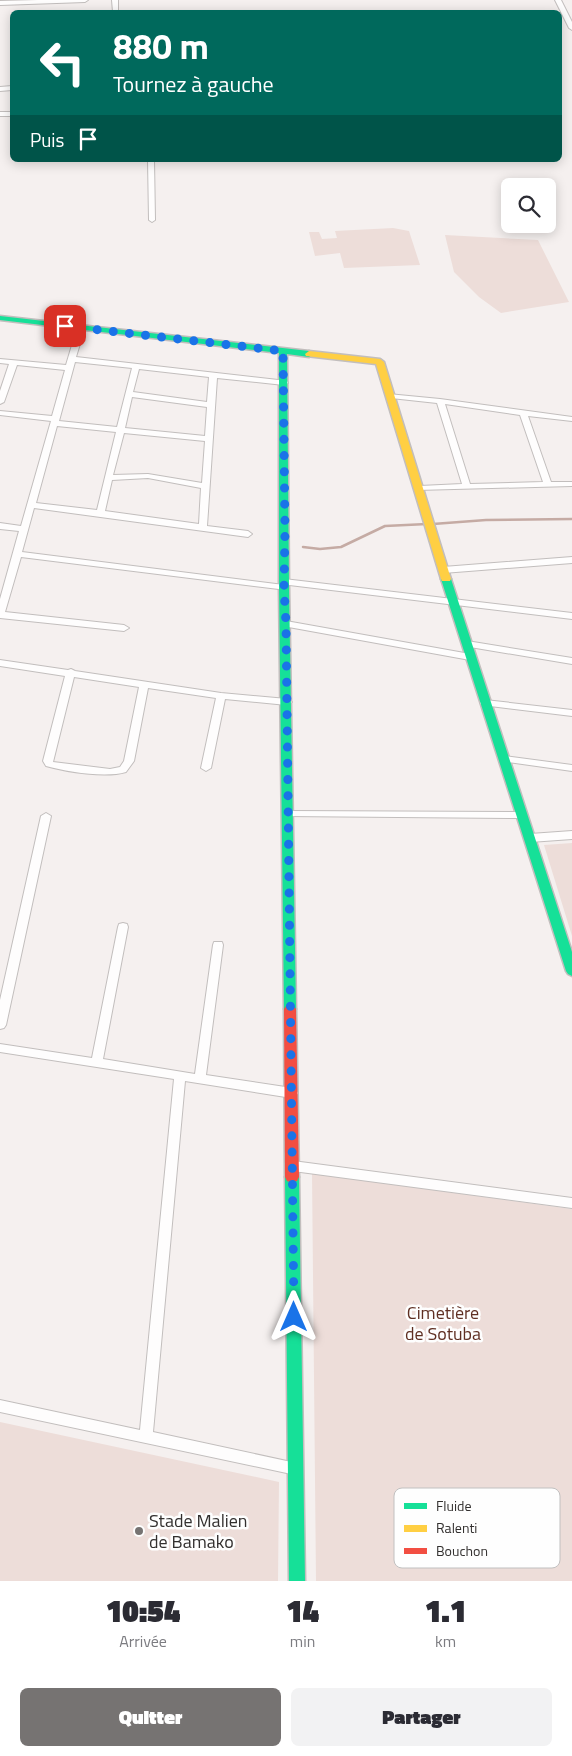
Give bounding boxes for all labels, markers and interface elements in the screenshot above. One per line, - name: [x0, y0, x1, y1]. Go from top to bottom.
- text: 880 m: [113, 19, 209, 73]
- icon: left: [30, 30, 95, 95]
- text: Tournez à gauche: [113, 67, 274, 101]
- text: Puis: [30, 125, 64, 154]
- icon: arrive: [74, 125, 102, 153]
- map controls: [501, 178, 556, 233]
- button: search: [501, 178, 556, 233]
- pin: [44, 305, 86, 347]
- icon: arrive: [51, 312, 79, 340]
- position arrow: [267, 1290, 319, 1342]
- park label: Cimetière de Sotuba: [405, 1299, 481, 1347]
- legend: [394, 1488, 560, 1568]
- text: Fluide: [436, 1495, 472, 1516]
- place label: Stade Malien de Bamako: [149, 1507, 248, 1555]
- text: Ralenti: [436, 1517, 477, 1538]
- marker: Stade Malien de Bamako: [133, 1525, 145, 1537]
- text: Bouchon: [436, 1540, 488, 1561]
- text: 10:54: [106, 1588, 180, 1634]
- text: 14: [286, 1588, 319, 1634]
- text: 1.1: [425, 1588, 466, 1634]
- text: Arrivée: [119, 1629, 167, 1653]
- text: min: [290, 1629, 315, 1653]
- text: km: [435, 1629, 456, 1653]
- button: Quitter: [20, 1688, 281, 1746]
- button: Partager: [291, 1688, 552, 1746]

